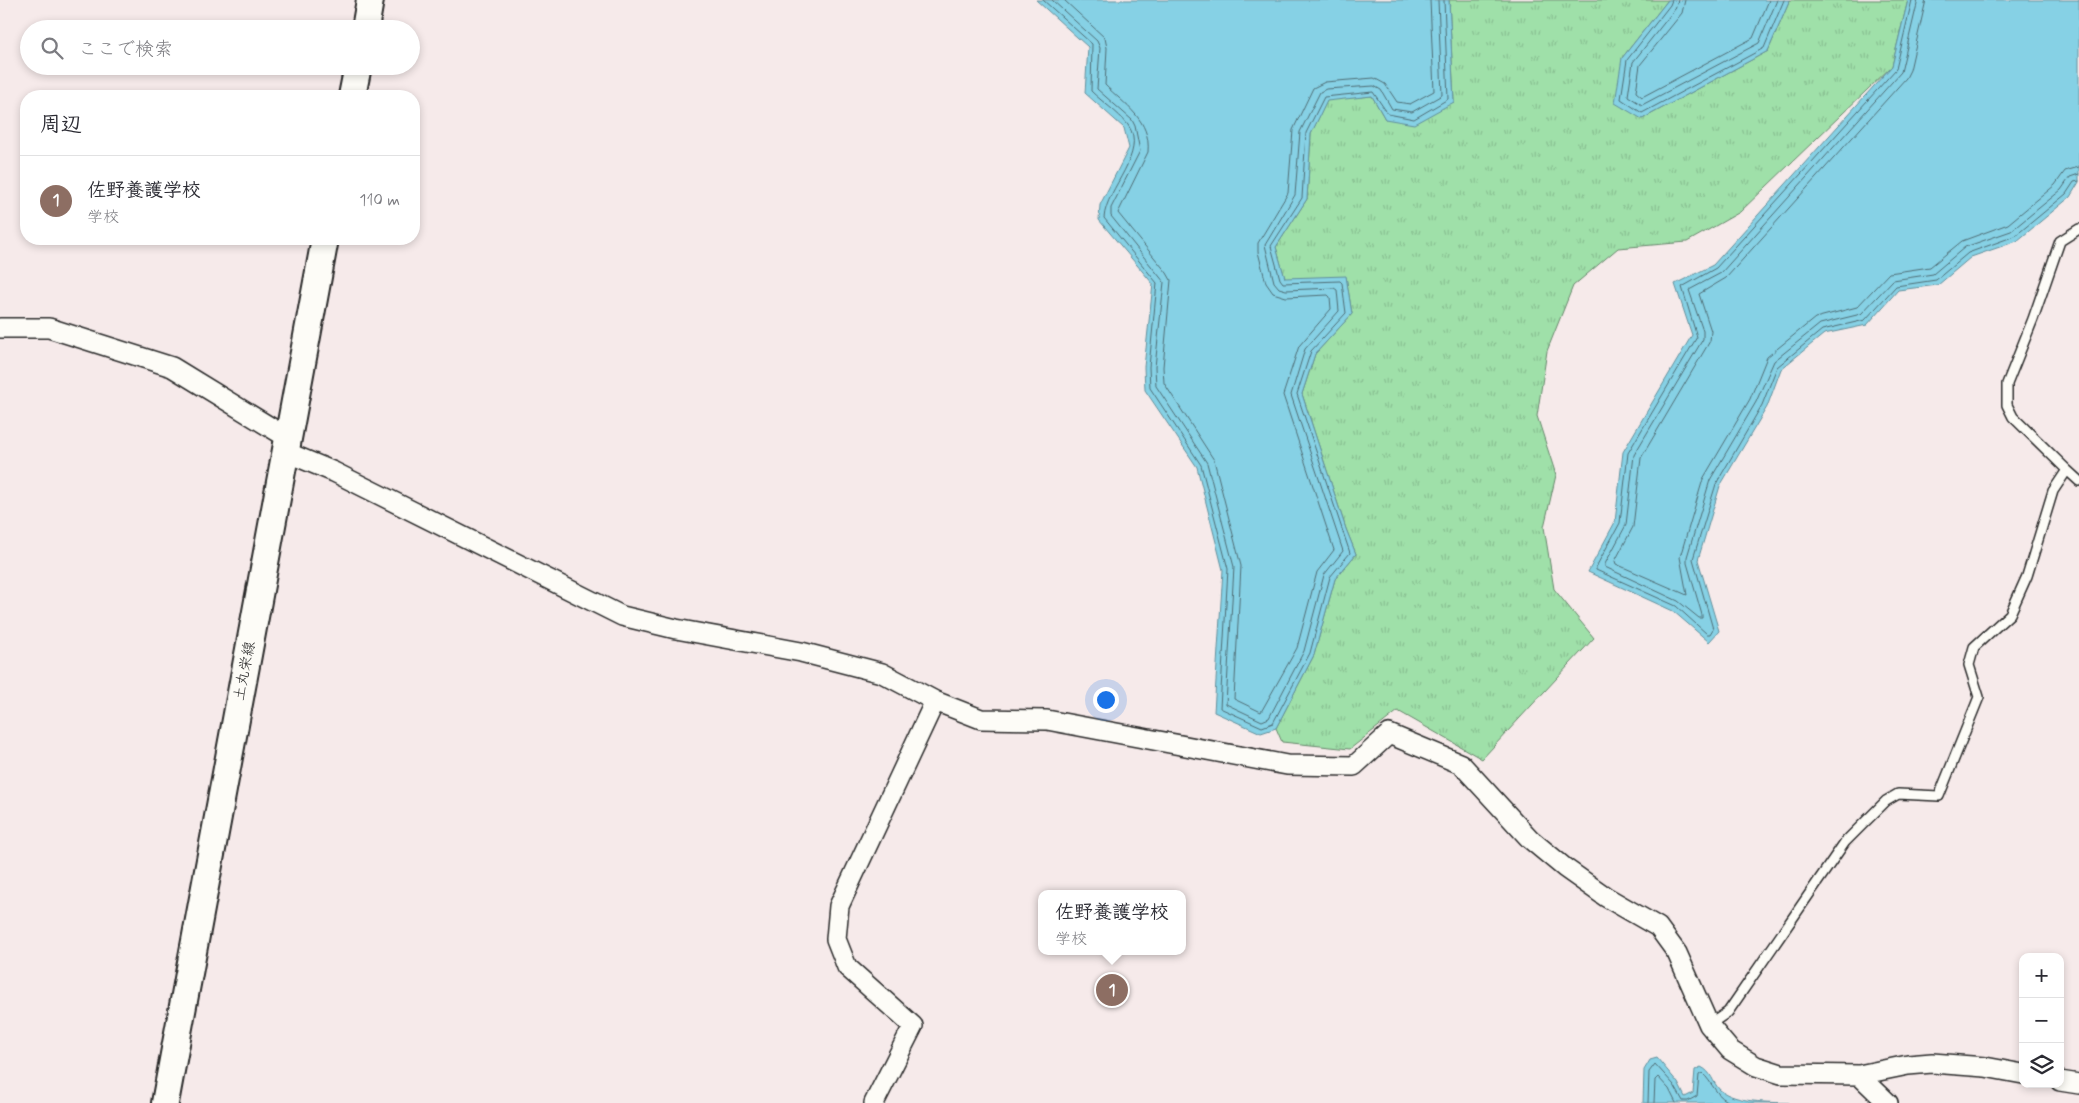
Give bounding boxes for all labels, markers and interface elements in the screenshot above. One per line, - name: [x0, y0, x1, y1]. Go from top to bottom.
- search box: [20, 20, 420, 75]
- icon: search: [38, 34, 66, 62]
- text: ここで検索: [78, 37, 173, 62]
- text: 周辺: [40, 111, 82, 139]
- text: 佐野養護学校: [87, 178, 201, 203]
- text: 1: [52, 190, 60, 211]
- text: 110 m: [359, 190, 400, 211]
- text: 学校: [87, 207, 119, 228]
- street label: 土丸栄線: [229, 640, 261, 702]
- your location: [1093, 687, 1119, 713]
- popup: [1038, 890, 1186, 955]
- text: 佐野養護学校: [1055, 900, 1169, 925]
- text: 学校: [1055, 929, 1087, 950]
- map controls: [2019, 953, 2064, 1088]
- button: +: [2019, 953, 2064, 998]
- pin: 1: [1096, 971, 1128, 1009]
- button: −: [2019, 998, 2064, 1043]
- button: layers: [2019, 1043, 2064, 1088]

